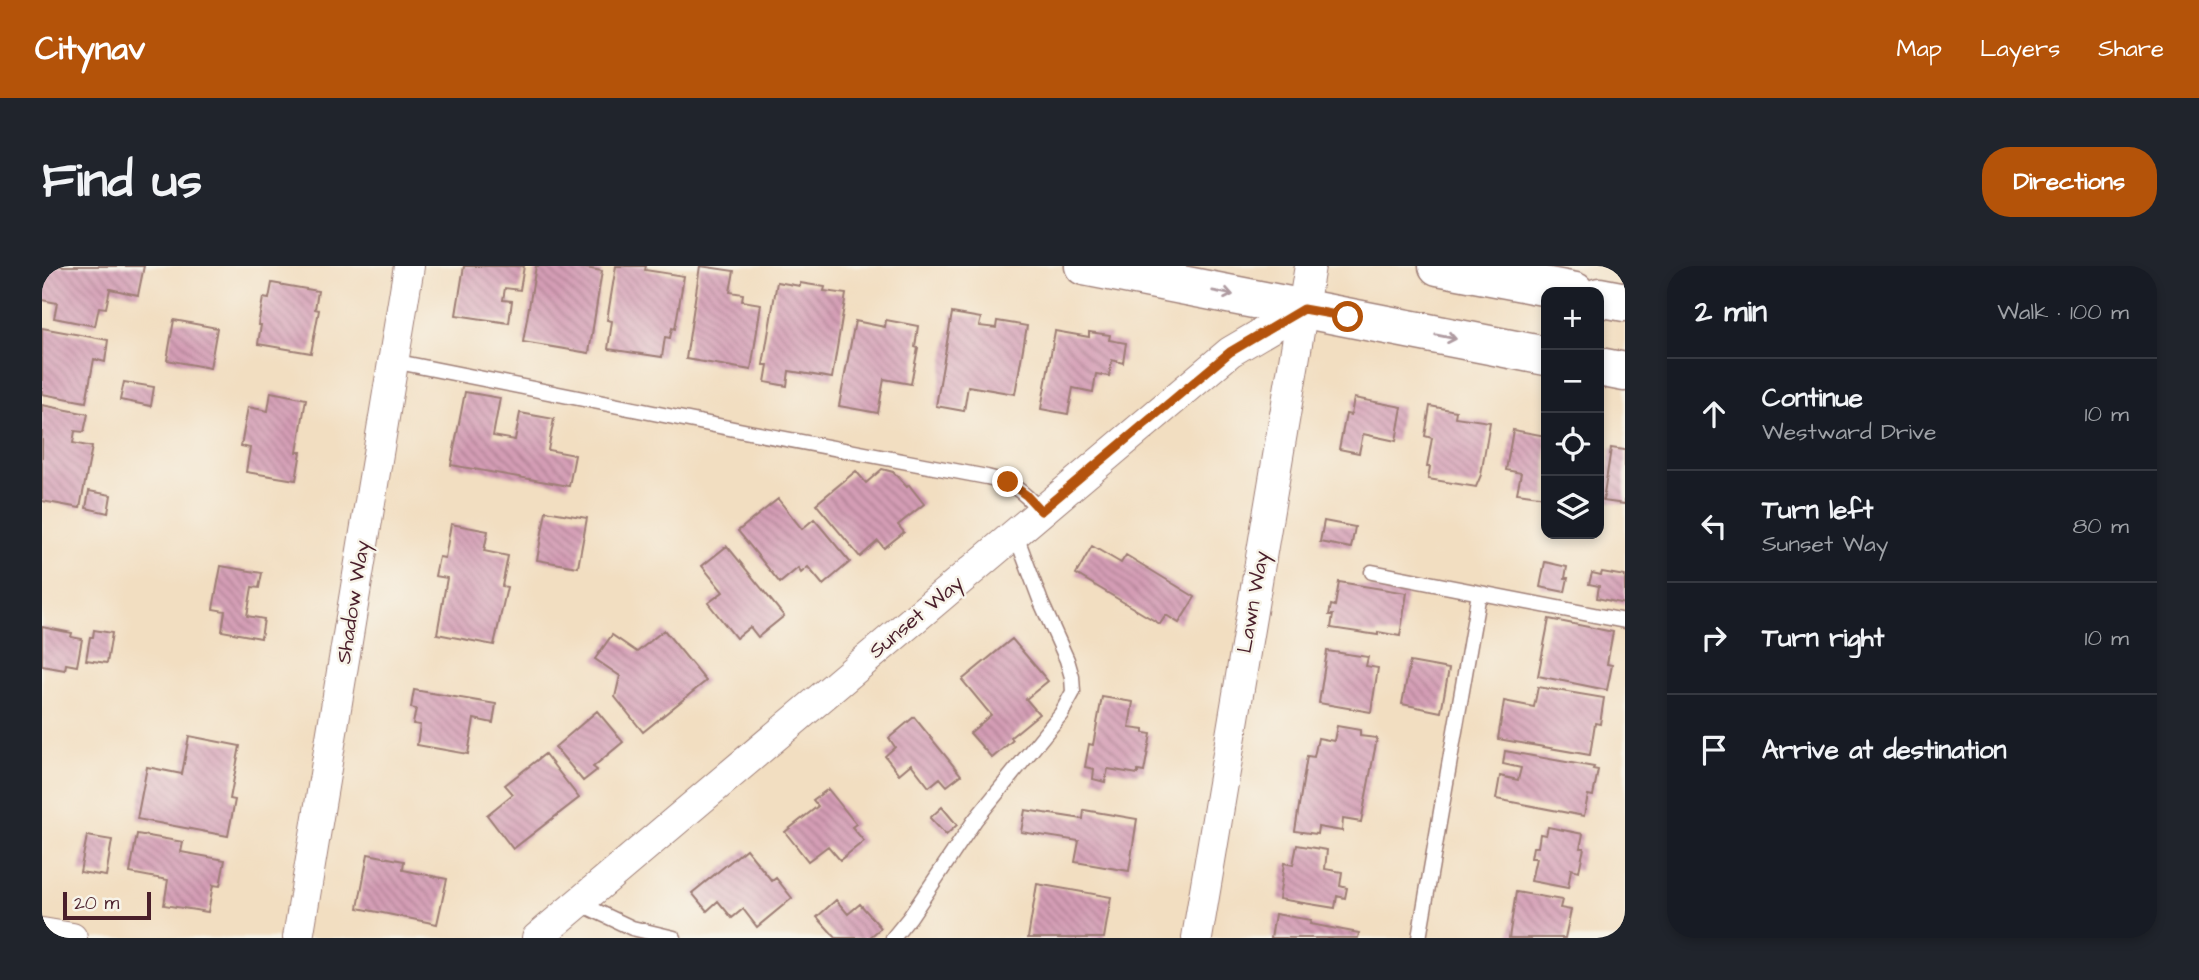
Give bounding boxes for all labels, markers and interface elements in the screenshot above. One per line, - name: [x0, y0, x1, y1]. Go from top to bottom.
- text: Citynav: [35, 26, 145, 72]
- text: Map: [1897, 32, 1942, 66]
- text: Layers: [1980, 32, 2060, 66]
- text: Share: [2098, 32, 2164, 66]
- button: Directions: [1982, 147, 2157, 217]
- text: Find us: [42, 148, 202, 216]
- one-way arrow: [1211, 287, 1234, 301]
- map controls: [1541, 287, 1604, 539]
- button: +: [1541, 287, 1604, 350]
- text: 2 min: [1695, 291, 1767, 333]
- text: Walk · 100 m: [1997, 296, 2129, 328]
- route start: [1332, 301, 1363, 332]
- one-way arrow: [1434, 330, 1457, 344]
- button: −: [1541, 350, 1604, 413]
- text: Continue: [1762, 380, 1863, 416]
- icon: ahead: [1695, 395, 1733, 433]
- text: 10 m: [2084, 398, 2129, 430]
- button: locate: [1541, 413, 1604, 476]
- text: Westward Drive: [1762, 416, 1936, 448]
- route end: [992, 466, 1023, 497]
- button: layers: [1541, 476, 1604, 539]
- text: Turn left: [1762, 492, 1873, 528]
- icon: left: [1695, 507, 1733, 545]
- text: 80 m: [2072, 510, 2129, 542]
- text: Sunset Way: [1762, 528, 1888, 560]
- street label: Shadow Way: [329, 538, 379, 666]
- street label: Lawn Way: [1230, 548, 1278, 656]
- street label: Sunset Way: [862, 568, 971, 667]
- icon: right: [1695, 619, 1733, 657]
- text: Turn right: [1762, 620, 1884, 656]
- text: 10 m: [2084, 622, 2129, 654]
- icon: arrive: [1695, 731, 1733, 769]
- text: Arrive at destination: [1762, 732, 2007, 768]
- scale bar: [63, 889, 150, 921]
- text: 20 m: [74, 890, 119, 917]

